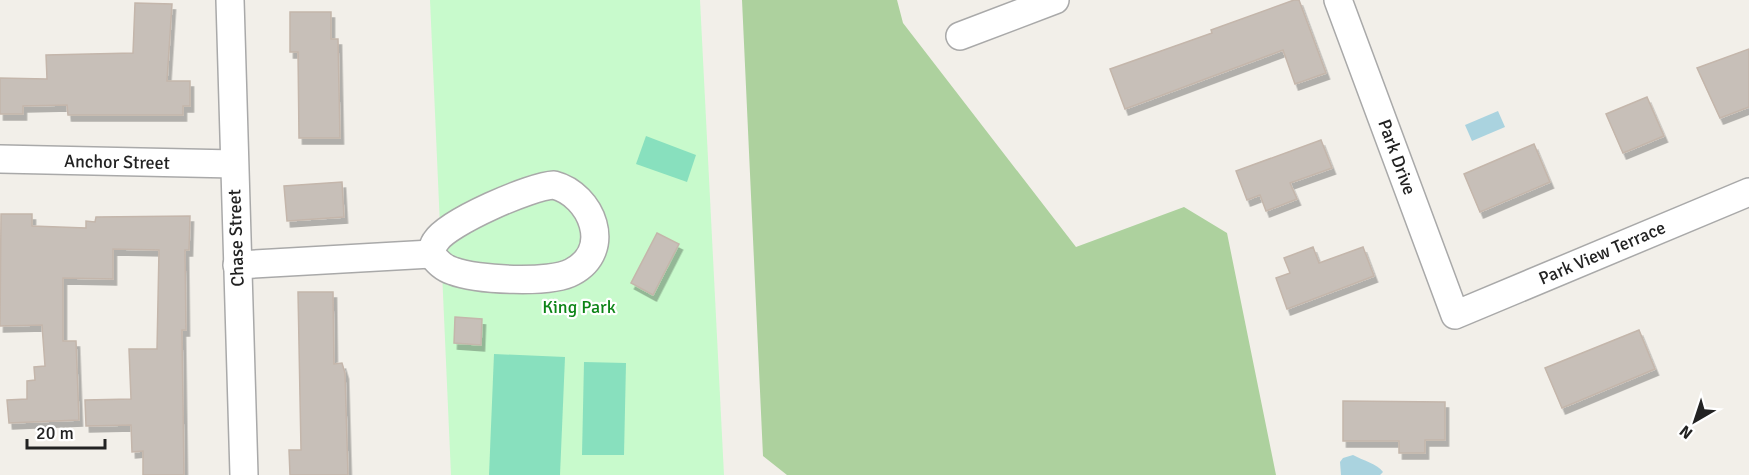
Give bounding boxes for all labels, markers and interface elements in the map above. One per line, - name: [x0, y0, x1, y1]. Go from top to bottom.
- street label: Park Drive: [1373, 116, 1421, 198]
- street label: Anchor Street: [64, 150, 170, 174]
- street label: Chase Street: [223, 189, 249, 287]
- street label: Park View Terrace: [1535, 216, 1669, 290]
- park label: King Park: [542, 296, 616, 318]
- north arrow: [1665, 391, 1725, 451]
- scale bar: [27, 412, 105, 450]
- text: N: [1676, 421, 1697, 443]
- text: 20 m: [36, 422, 74, 444]

